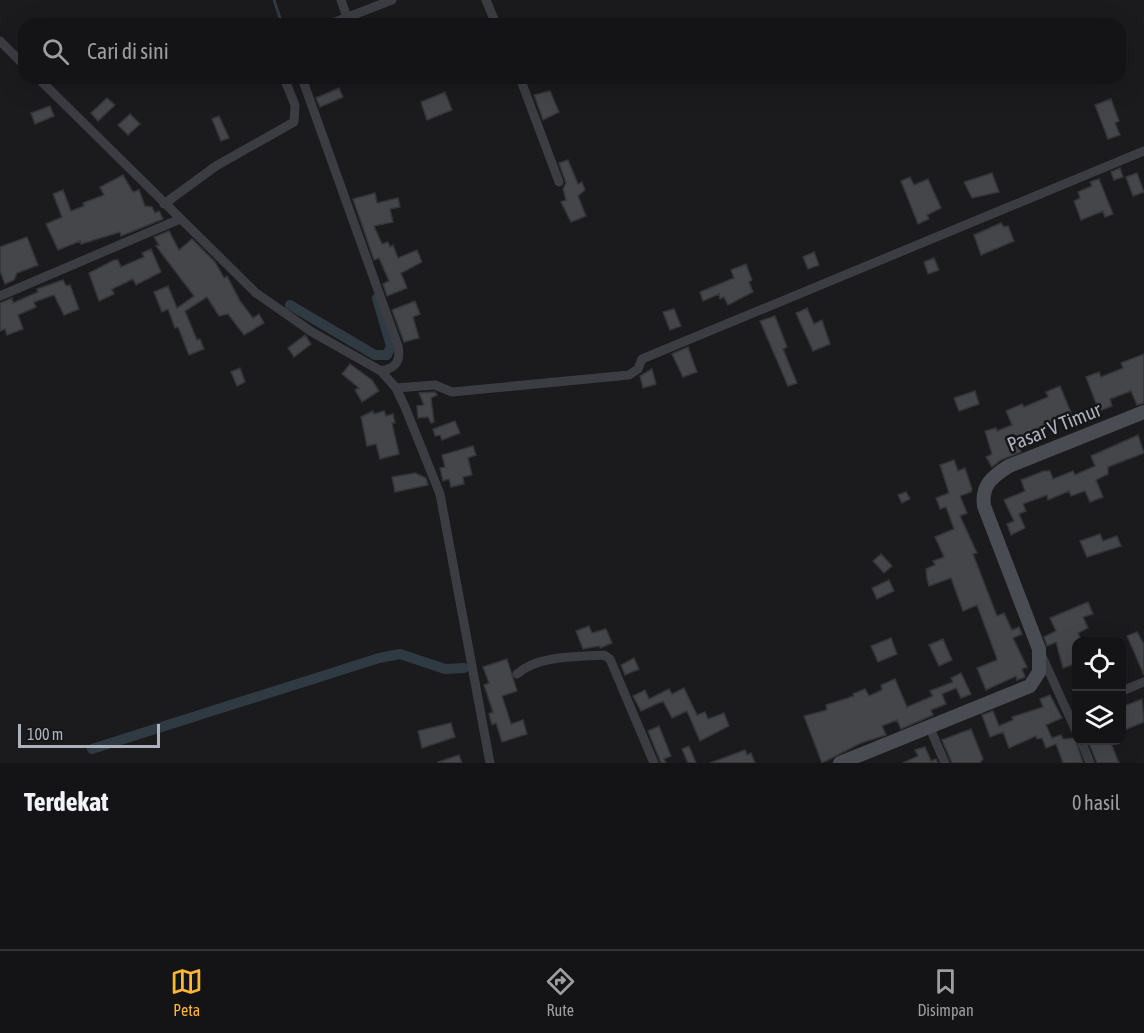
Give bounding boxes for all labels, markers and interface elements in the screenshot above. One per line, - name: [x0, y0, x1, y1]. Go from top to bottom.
- search box: [18, 18, 1126, 84]
- icon: search: [39, 35, 72, 68]
- text: Cari di sini: [87, 38, 169, 64]
- street label: Pasar V Timur: [1004, 397, 1105, 456]
- map controls: [1072, 637, 1126, 745]
- button: locate: [1072, 637, 1126, 691]
- button: layers: [1072, 691, 1126, 745]
- scale bar: [18, 721, 160, 748]
- text: 100 m: [27, 725, 63, 743]
- text: Terdekat: [24, 787, 108, 817]
- text: 0 hasil: [1072, 791, 1120, 814]
- tab: Peta: [170, 965, 203, 1019]
- tab: Rute: [544, 965, 577, 1019]
- tab: Disimpan: [917, 965, 974, 1019]

